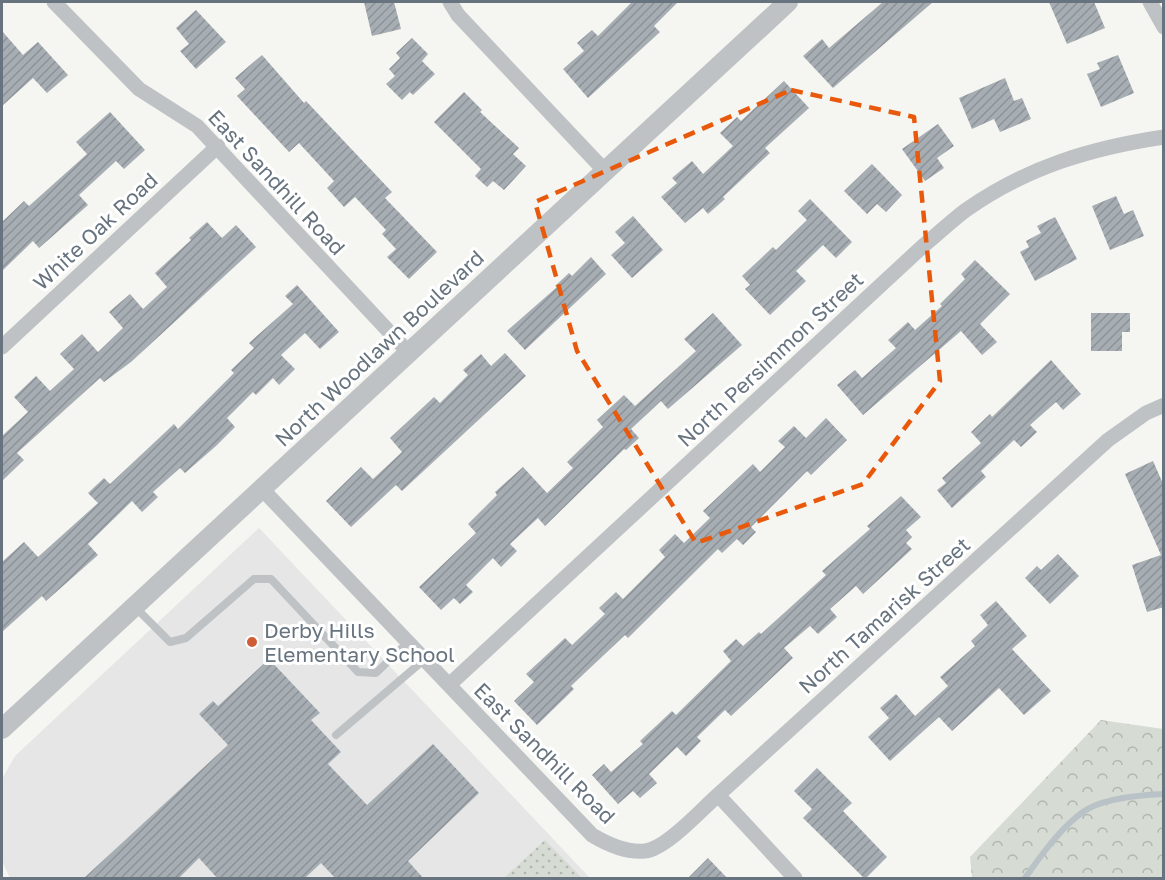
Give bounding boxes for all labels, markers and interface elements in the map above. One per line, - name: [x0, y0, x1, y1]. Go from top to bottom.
- street label: East Sandhill Road: [203, 104, 351, 260]
- street label: White Oak Road: [27, 167, 163, 295]
- street label: North Woodlawn Boulevard: [269, 244, 489, 452]
- street label: North Persimmon Street: [672, 266, 868, 452]
- street label: North Tamarisk Street: [793, 531, 975, 699]
- place label: Derby Hills Elementary School: [264, 617, 455, 667]
- marker: Derby Hills Elementary School: [245, 635, 259, 649]
- street label: East Sandhill Road: [469, 677, 621, 829]

